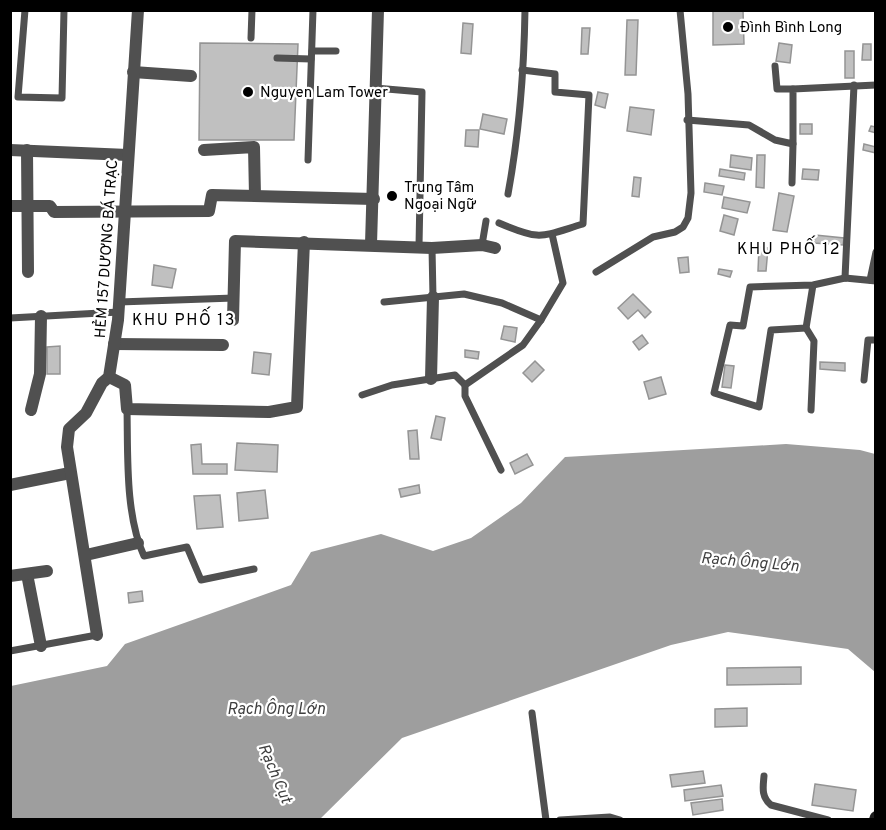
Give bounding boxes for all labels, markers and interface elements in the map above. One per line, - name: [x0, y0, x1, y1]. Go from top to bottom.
- place label: Đình Bình Long: [740, 19, 842, 38]
- marker: Đình Bình Long: [721, 20, 735, 34]
- place label: Nguyen Lam Tower: [260, 84, 388, 103]
- marker: Nguyen Lam Tower: [241, 85, 255, 99]
- street label: HẺM 157 DƯƠNG BÁ TRẠC: [91, 159, 123, 339]
- place label: Trung Tâm Ngoại Ngữ: [404, 179, 477, 215]
- marker: Trung Tâm Ngoại Ngữ: [385, 189, 399, 203]
- district label: KHU PHỐ 12: [737, 235, 841, 260]
- district label: KHU PHỐ 13: [132, 306, 236, 331]
- water label: Rạch Ông Lớn: [700, 547, 800, 577]
- water label: Rạch Ông Lớn: [227, 698, 325, 720]
- water label: Rạch Cụt: [253, 741, 296, 808]

